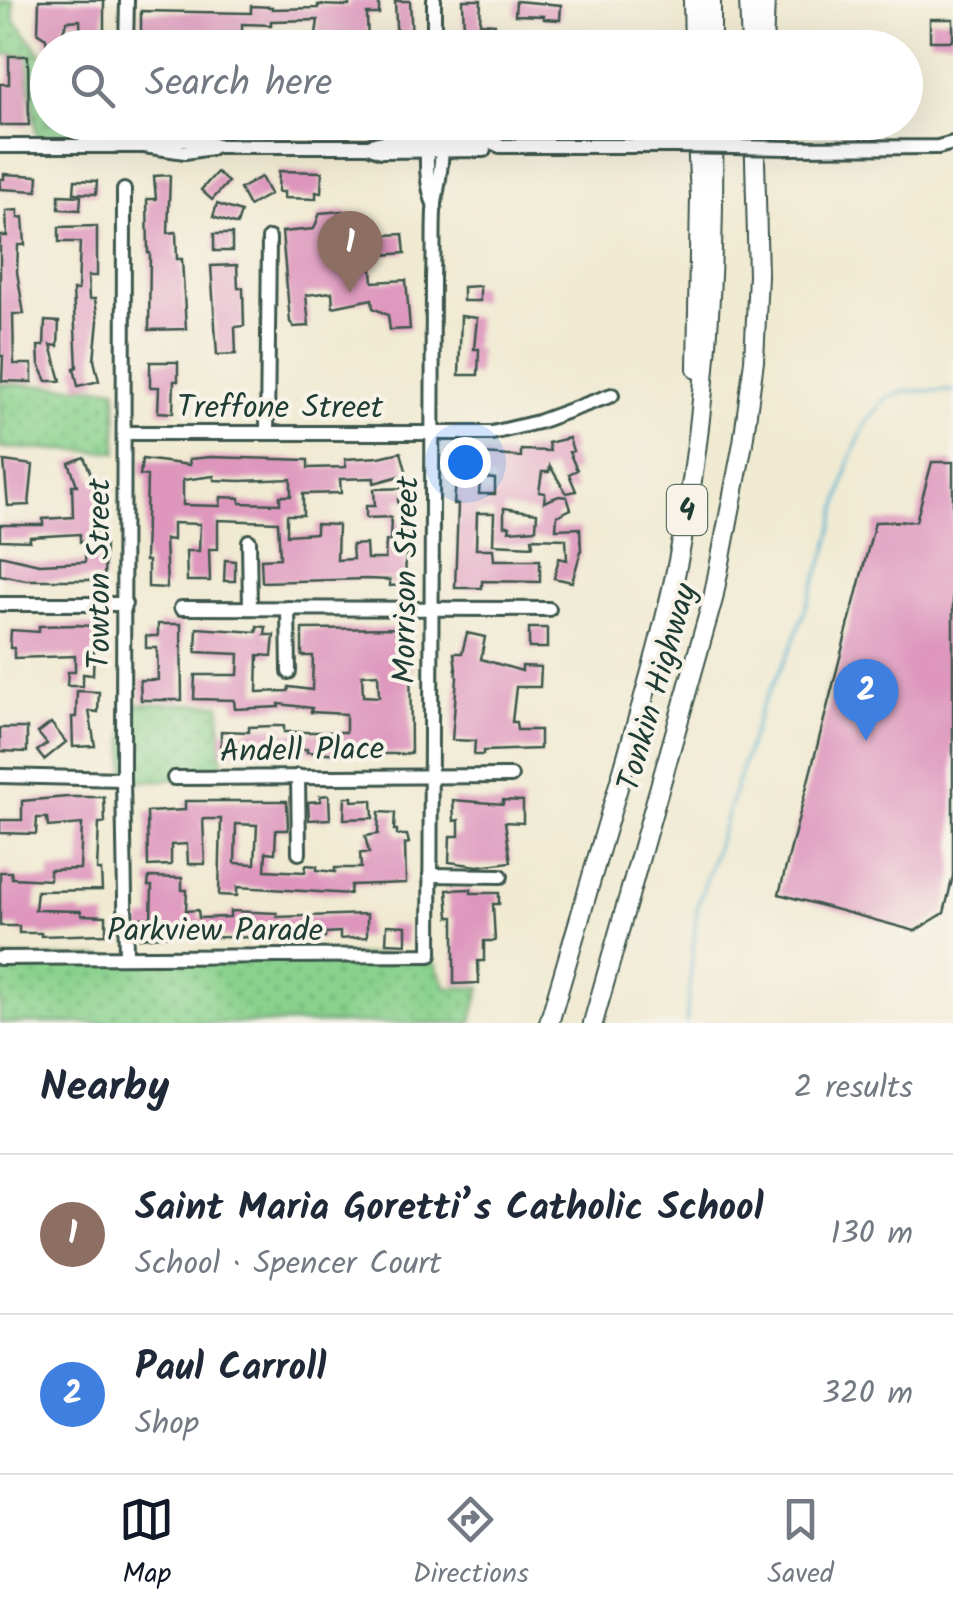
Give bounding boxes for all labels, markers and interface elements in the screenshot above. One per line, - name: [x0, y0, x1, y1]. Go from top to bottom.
- search box: [30, 30, 923, 140]
- text: Search here: [145, 55, 332, 115]
- icon: search: [65, 58, 120, 113]
- pin: 1: [318, 210, 382, 293]
- street label: Treffone Street: [177, 383, 384, 434]
- your location: [440, 437, 491, 488]
- street label: Morrison Street: [380, 475, 435, 684]
- street label: Towton Street: [75, 478, 126, 670]
- road number: 4: [667, 485, 707, 535]
- street label: Tonkin Highway: [604, 577, 713, 798]
- pin: 2: [834, 658, 898, 741]
- street label: Andell Place: [219, 725, 385, 778]
- street label: Parkview Parade: [107, 906, 323, 957]
- text: Nearby: [40, 1055, 169, 1122]
- text: 2 results: [794, 1063, 913, 1114]
- text: Saint Maria Goretti’s Catholic School: [135, 1179, 764, 1239]
- text: 1: [68, 1209, 77, 1260]
- text: 130 m: [830, 1209, 913, 1260]
- text: School · Spencer Court: [135, 1239, 441, 1290]
- text: Paul Carroll: [135, 1339, 326, 1399]
- text: 2: [63, 1369, 82, 1420]
- text: 320 m: [822, 1369, 913, 1420]
- text: Shop: [135, 1399, 199, 1450]
- tab: Map: [119, 1492, 174, 1597]
- tab: Directions: [413, 1492, 529, 1597]
- tab: Saved: [767, 1492, 834, 1597]

